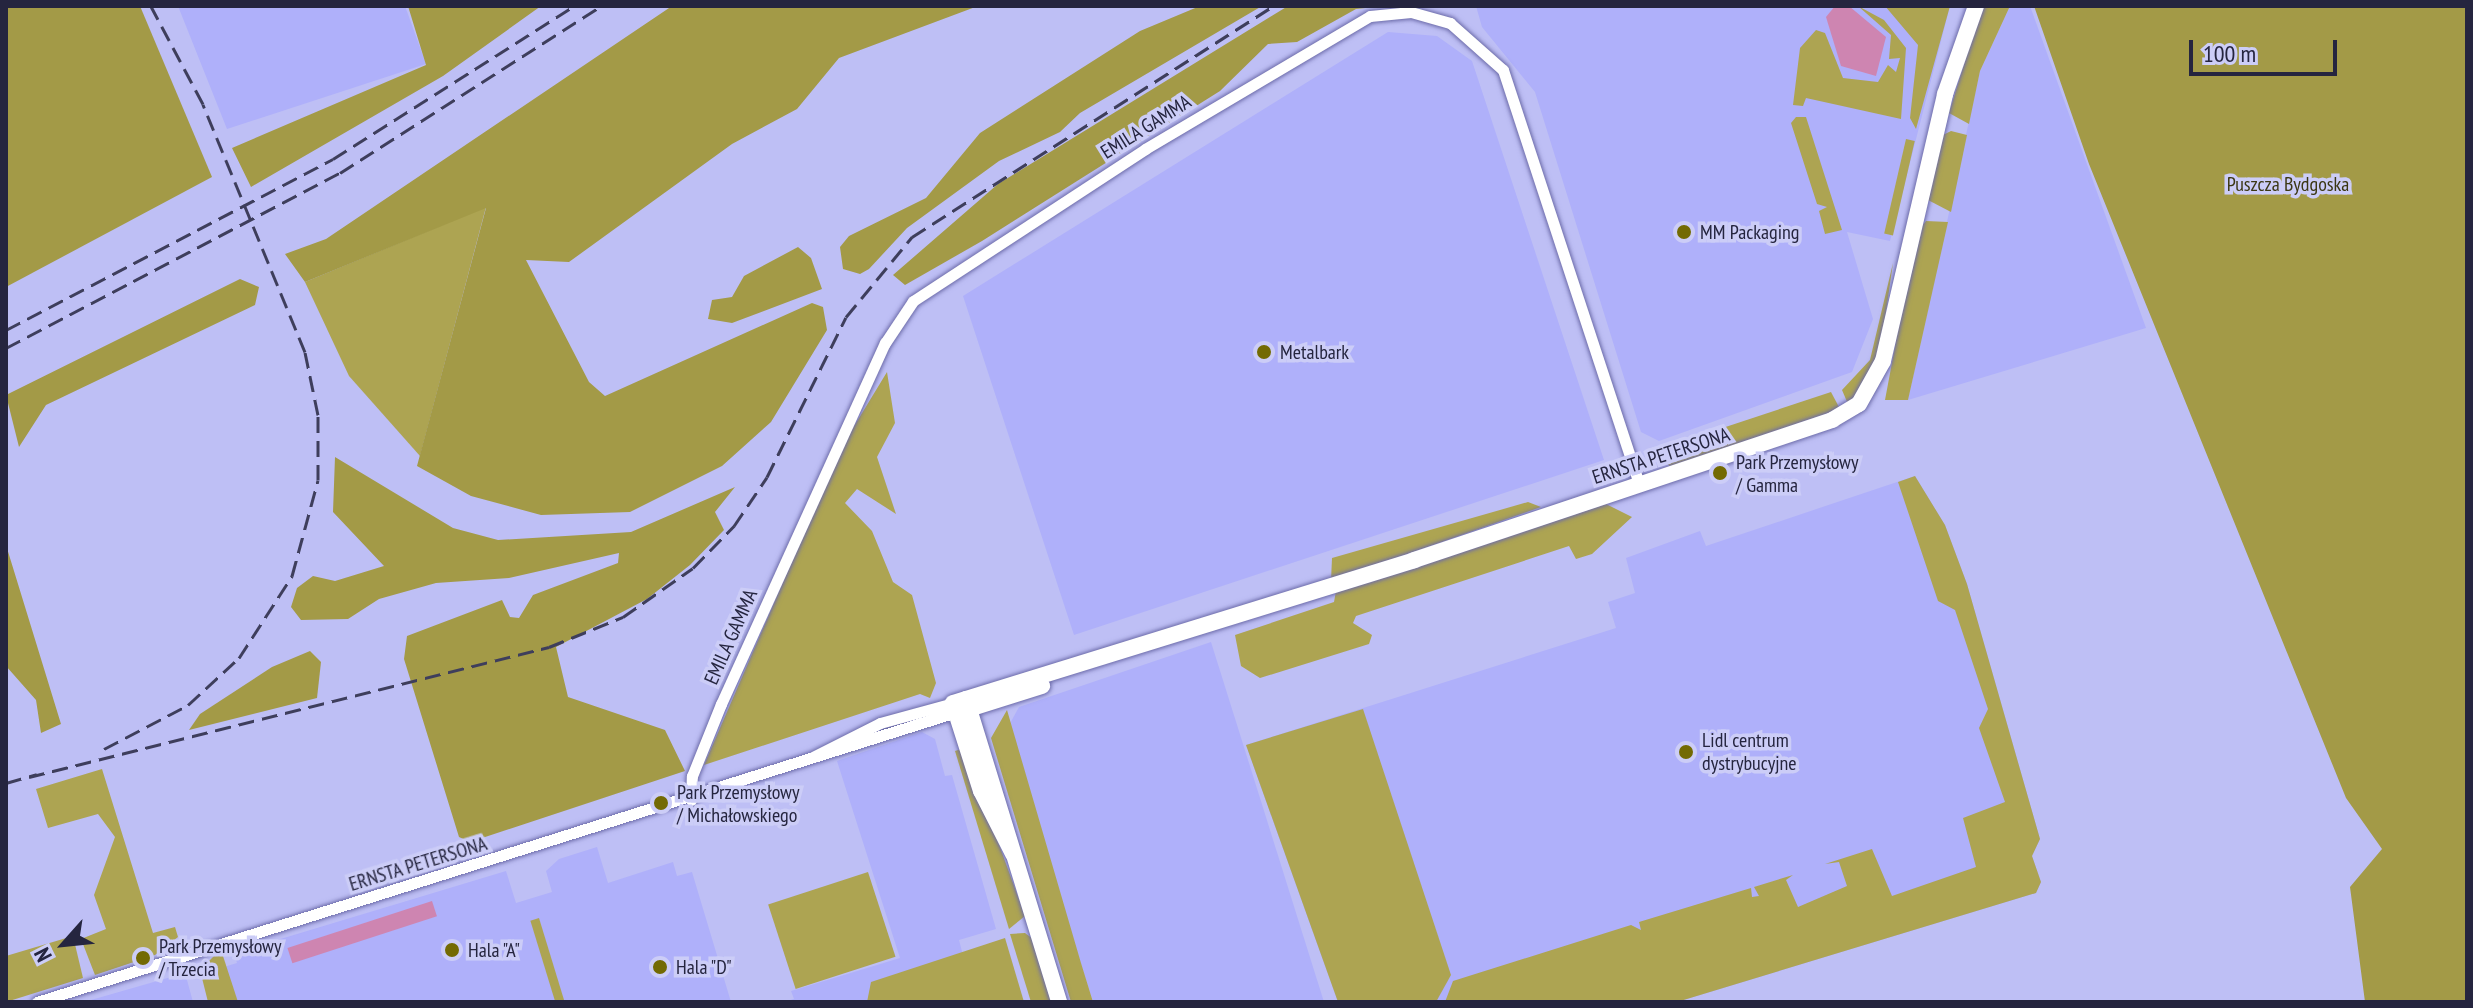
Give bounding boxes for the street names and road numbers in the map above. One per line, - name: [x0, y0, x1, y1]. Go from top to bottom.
- street label: EMILA GAMMA: [1096, 90, 1196, 164]
- street label: ERNSTA PETERSONA: [1589, 422, 1733, 490]
- street label: EMILA GAMMA: [699, 585, 763, 689]
- street label: ERNSTA PETERSONA: [346, 832, 490, 896]

